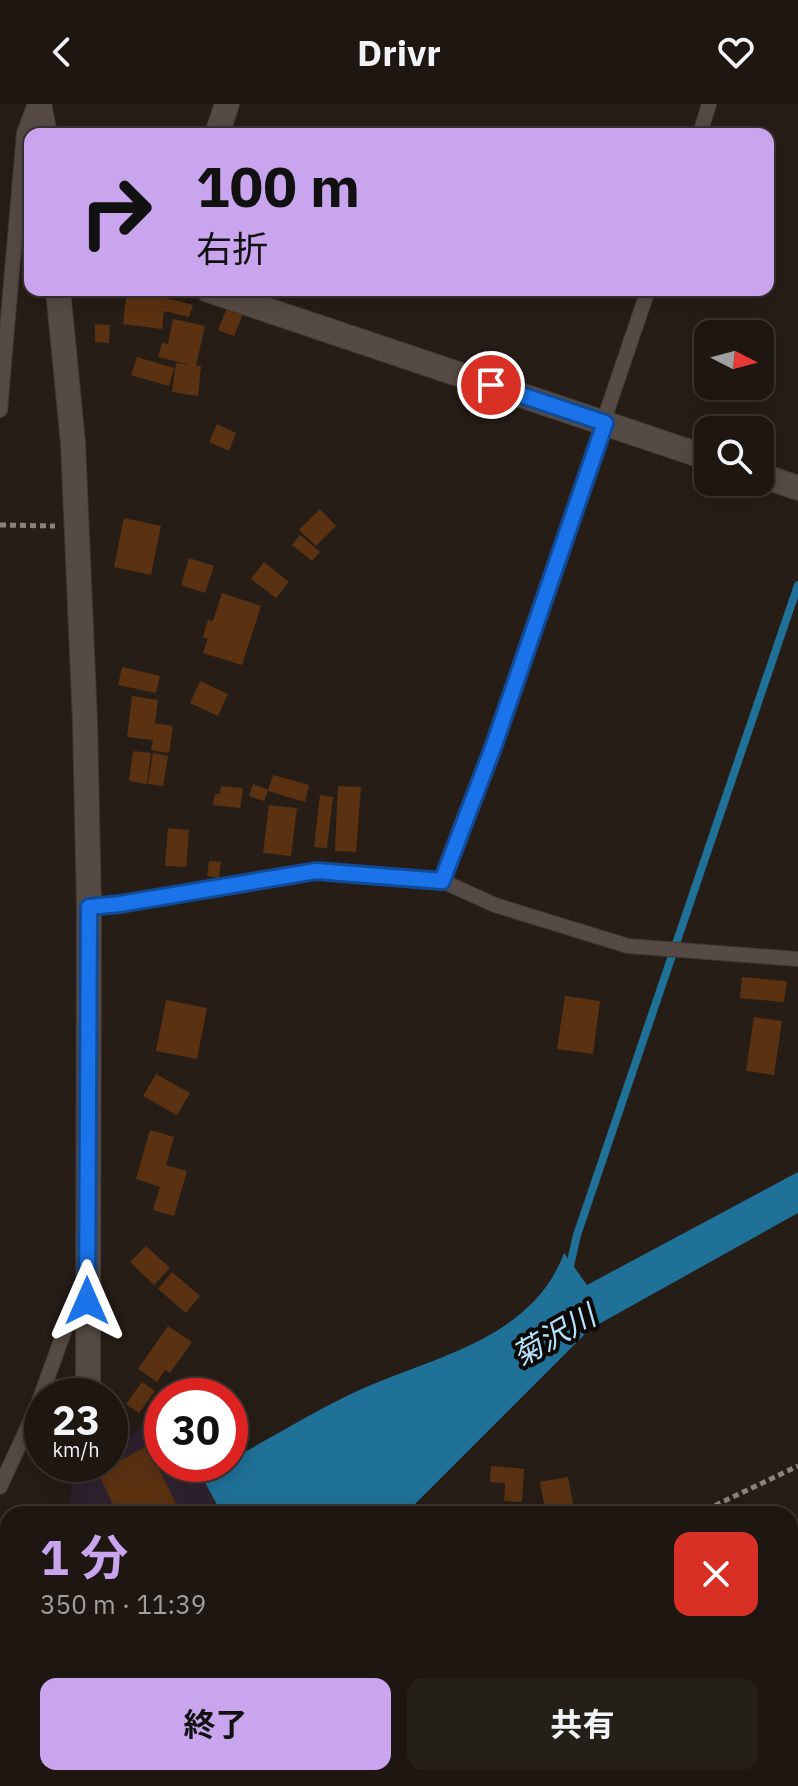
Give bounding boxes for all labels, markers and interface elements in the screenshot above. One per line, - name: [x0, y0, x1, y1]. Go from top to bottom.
- text: Drivr: [357, 29, 441, 76]
- icon: back: [40, 30, 84, 74]
- icon: heart: [714, 30, 758, 74]
- text: 100 m: [196, 150, 360, 222]
- icon: right: [64, 160, 168, 264]
- text: 右折: [196, 225, 268, 272]
- north arrow: [694, 320, 774, 400]
- map controls: [694, 320, 774, 496]
- pin: [457, 351, 525, 419]
- icon: arrive: [469, 363, 513, 407]
- button: search: [694, 416, 774, 496]
- position arrow: [45, 1259, 129, 1343]
- water label: 菊沢川: [505, 1294, 605, 1374]
- speed limit sign: 30: [144, 1378, 248, 1482]
- text: 23: [52, 1394, 100, 1446]
- text: km/h: [52, 1436, 100, 1463]
- text: 1 分: [40, 1526, 128, 1588]
- button: close: [674, 1532, 758, 1616]
- text: 350 m · 11:39: [40, 1587, 206, 1621]
- button: 終了: [40, 1678, 391, 1770]
- button: 共有: [407, 1678, 758, 1770]

